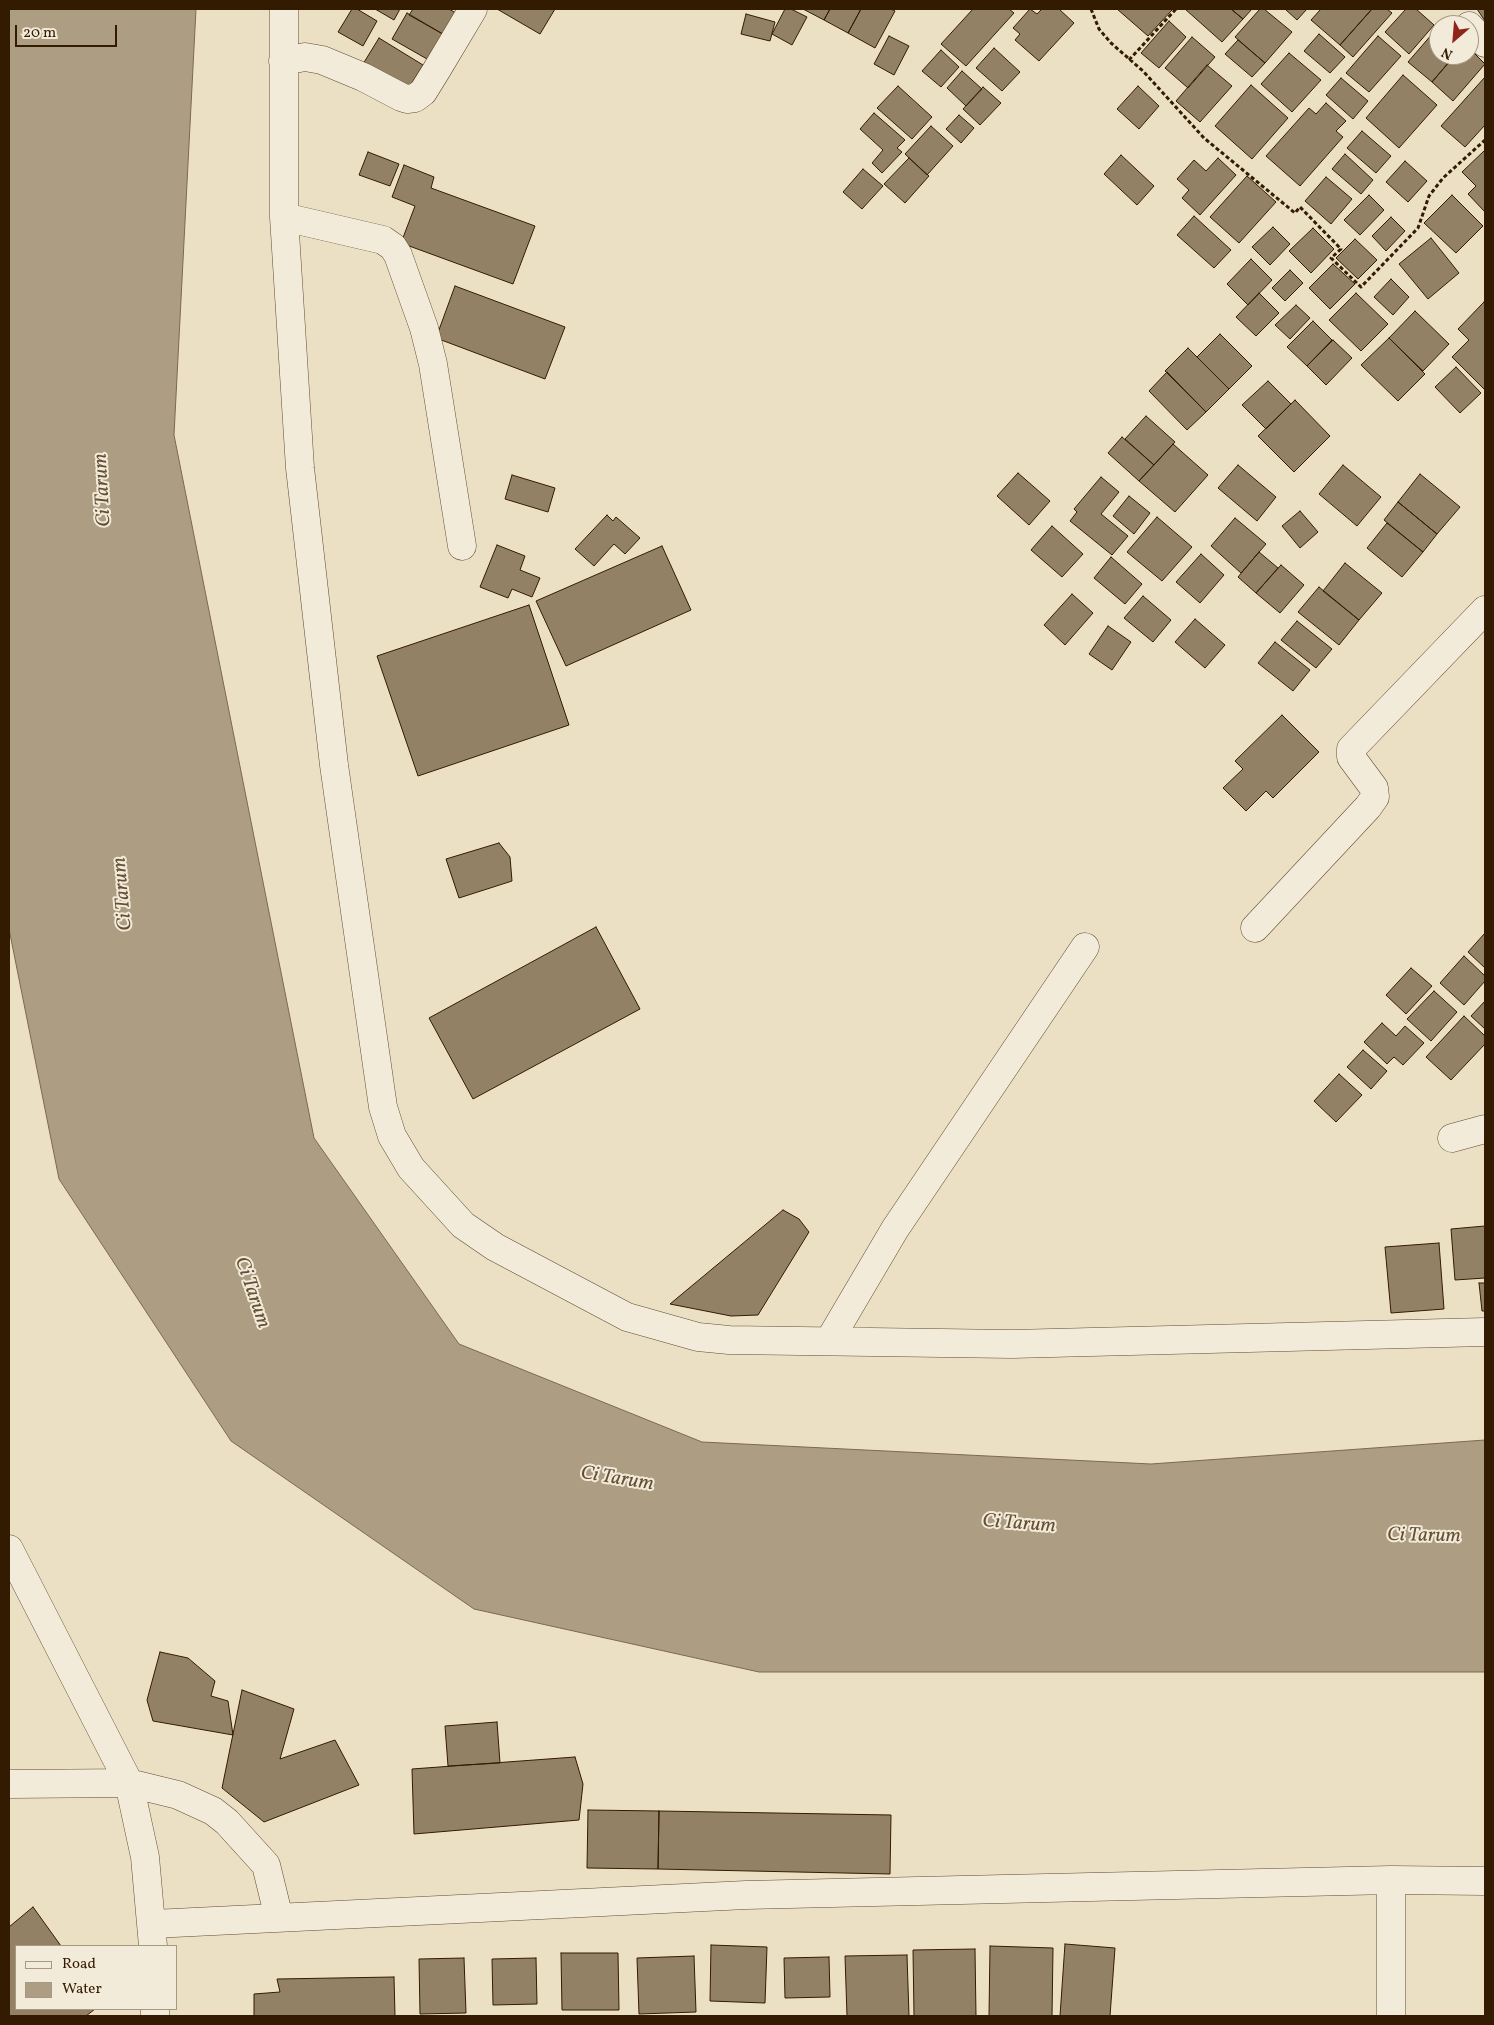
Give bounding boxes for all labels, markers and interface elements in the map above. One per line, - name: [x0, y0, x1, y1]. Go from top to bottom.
- scale bar: [18, 15, 120, 47]
- north arrow: [1429, 15, 1479, 65]
- text: 20 m: [23, 23, 56, 44]
- text: N: [1439, 42, 1456, 64]
- water label: Ci Tarum: [90, 453, 118, 527]
- water label: Ci Tarum: [109, 856, 139, 932]
- water label: Ci Tarum: [228, 1254, 274, 1332]
- water label: Ci Tarum: [579, 1462, 655, 1498]
- water label: Ci Tarum: [981, 1510, 1057, 1540]
- water label: Ci Tarum: [1387, 1524, 1461, 1550]
- legend: [15, 1945, 178, 2010]
- text: Road: [62, 1954, 96, 1975]
- text: Water: [62, 1979, 102, 2000]

